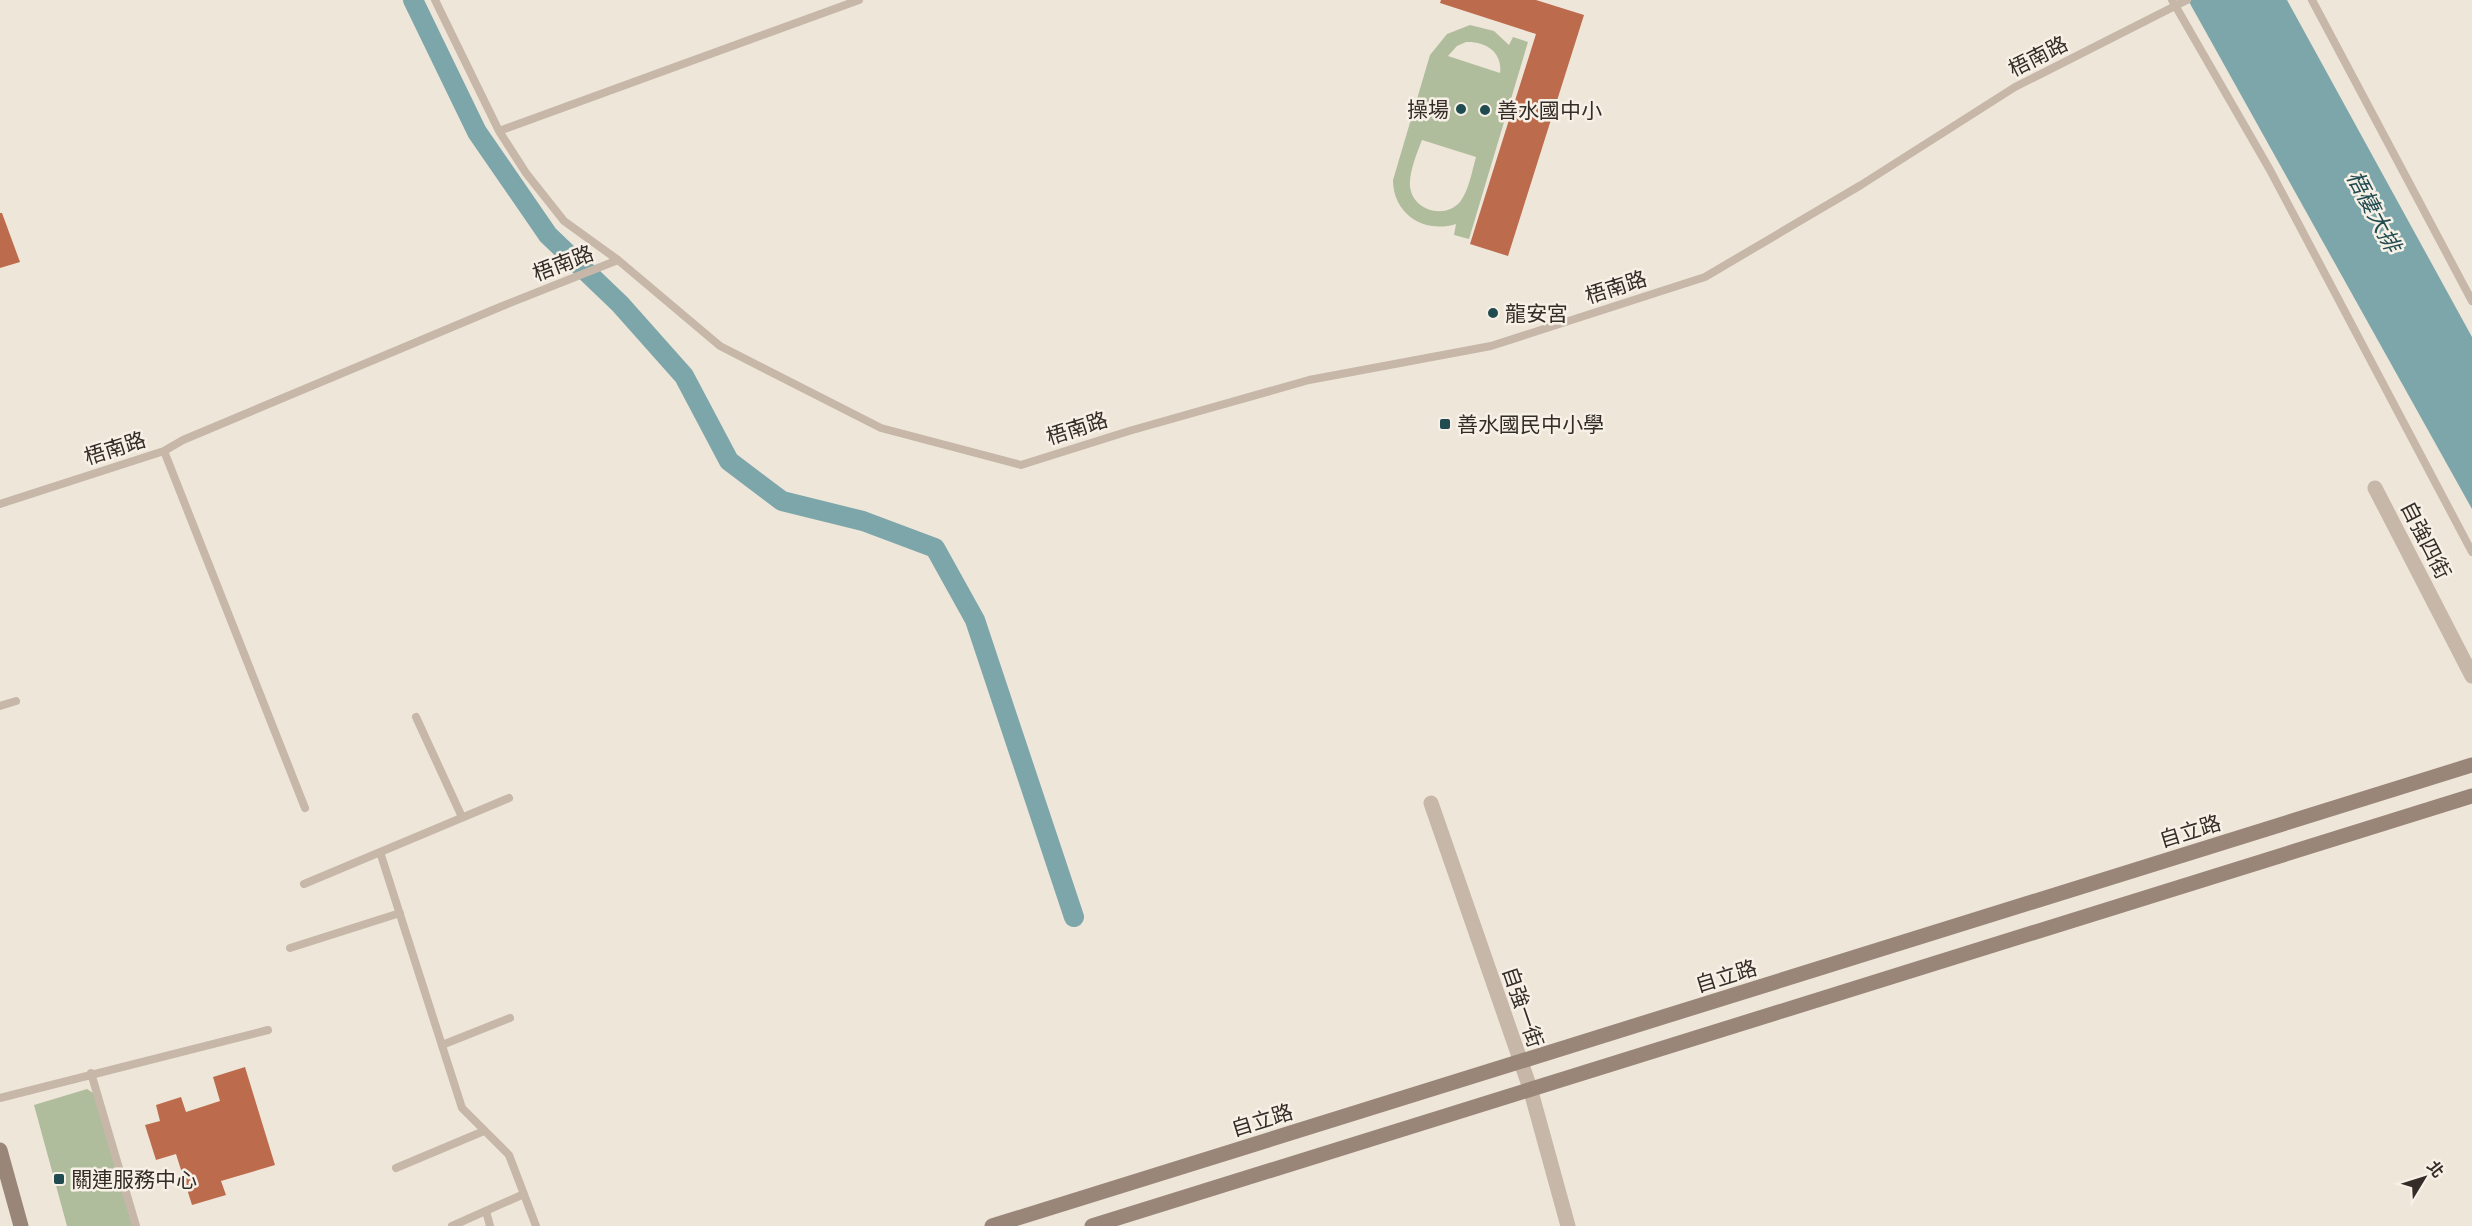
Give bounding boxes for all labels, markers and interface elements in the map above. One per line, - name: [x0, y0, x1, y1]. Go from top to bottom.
- street label: 梧南路: [2004, 30, 2072, 82]
- place label: 操場: [1407, 96, 1449, 123]
- place label: 善水國中小: [1497, 97, 1602, 124]
- marker: 操場: [1454, 102, 1468, 116]
- marker: 善水國中小: [1478, 103, 1492, 117]
- water label: 梧棲大排: [2341, 166, 2408, 259]
- street label: 梧南路: [529, 239, 597, 287]
- street label: 梧南路: [1582, 264, 1650, 310]
- place label: 龍安宮: [1505, 300, 1568, 327]
- marker: 龍安宮: [1486, 306, 1500, 320]
- street label: 梧南路: [1043, 405, 1111, 451]
- place label: 善水國民中小學: [1457, 411, 1604, 438]
- marker: 善水國民中小學: [1438, 417, 1452, 431]
- street label: 梧南路: [81, 425, 149, 471]
- street label: 自強四街: [2395, 496, 2457, 584]
- street label: 自立路: [2156, 809, 2224, 853]
- street label: 自立路: [1692, 954, 1760, 998]
- street label: 自強一街: [1497, 963, 1549, 1051]
- street label: 自立路: [1228, 1098, 1296, 1142]
- north arrow: [2394, 1148, 2454, 1208]
- text: 北: [2422, 1156, 2449, 1182]
- place label: 關連服務中心: [71, 1166, 197, 1193]
- marker: 關連服務中心: [52, 1172, 66, 1186]

